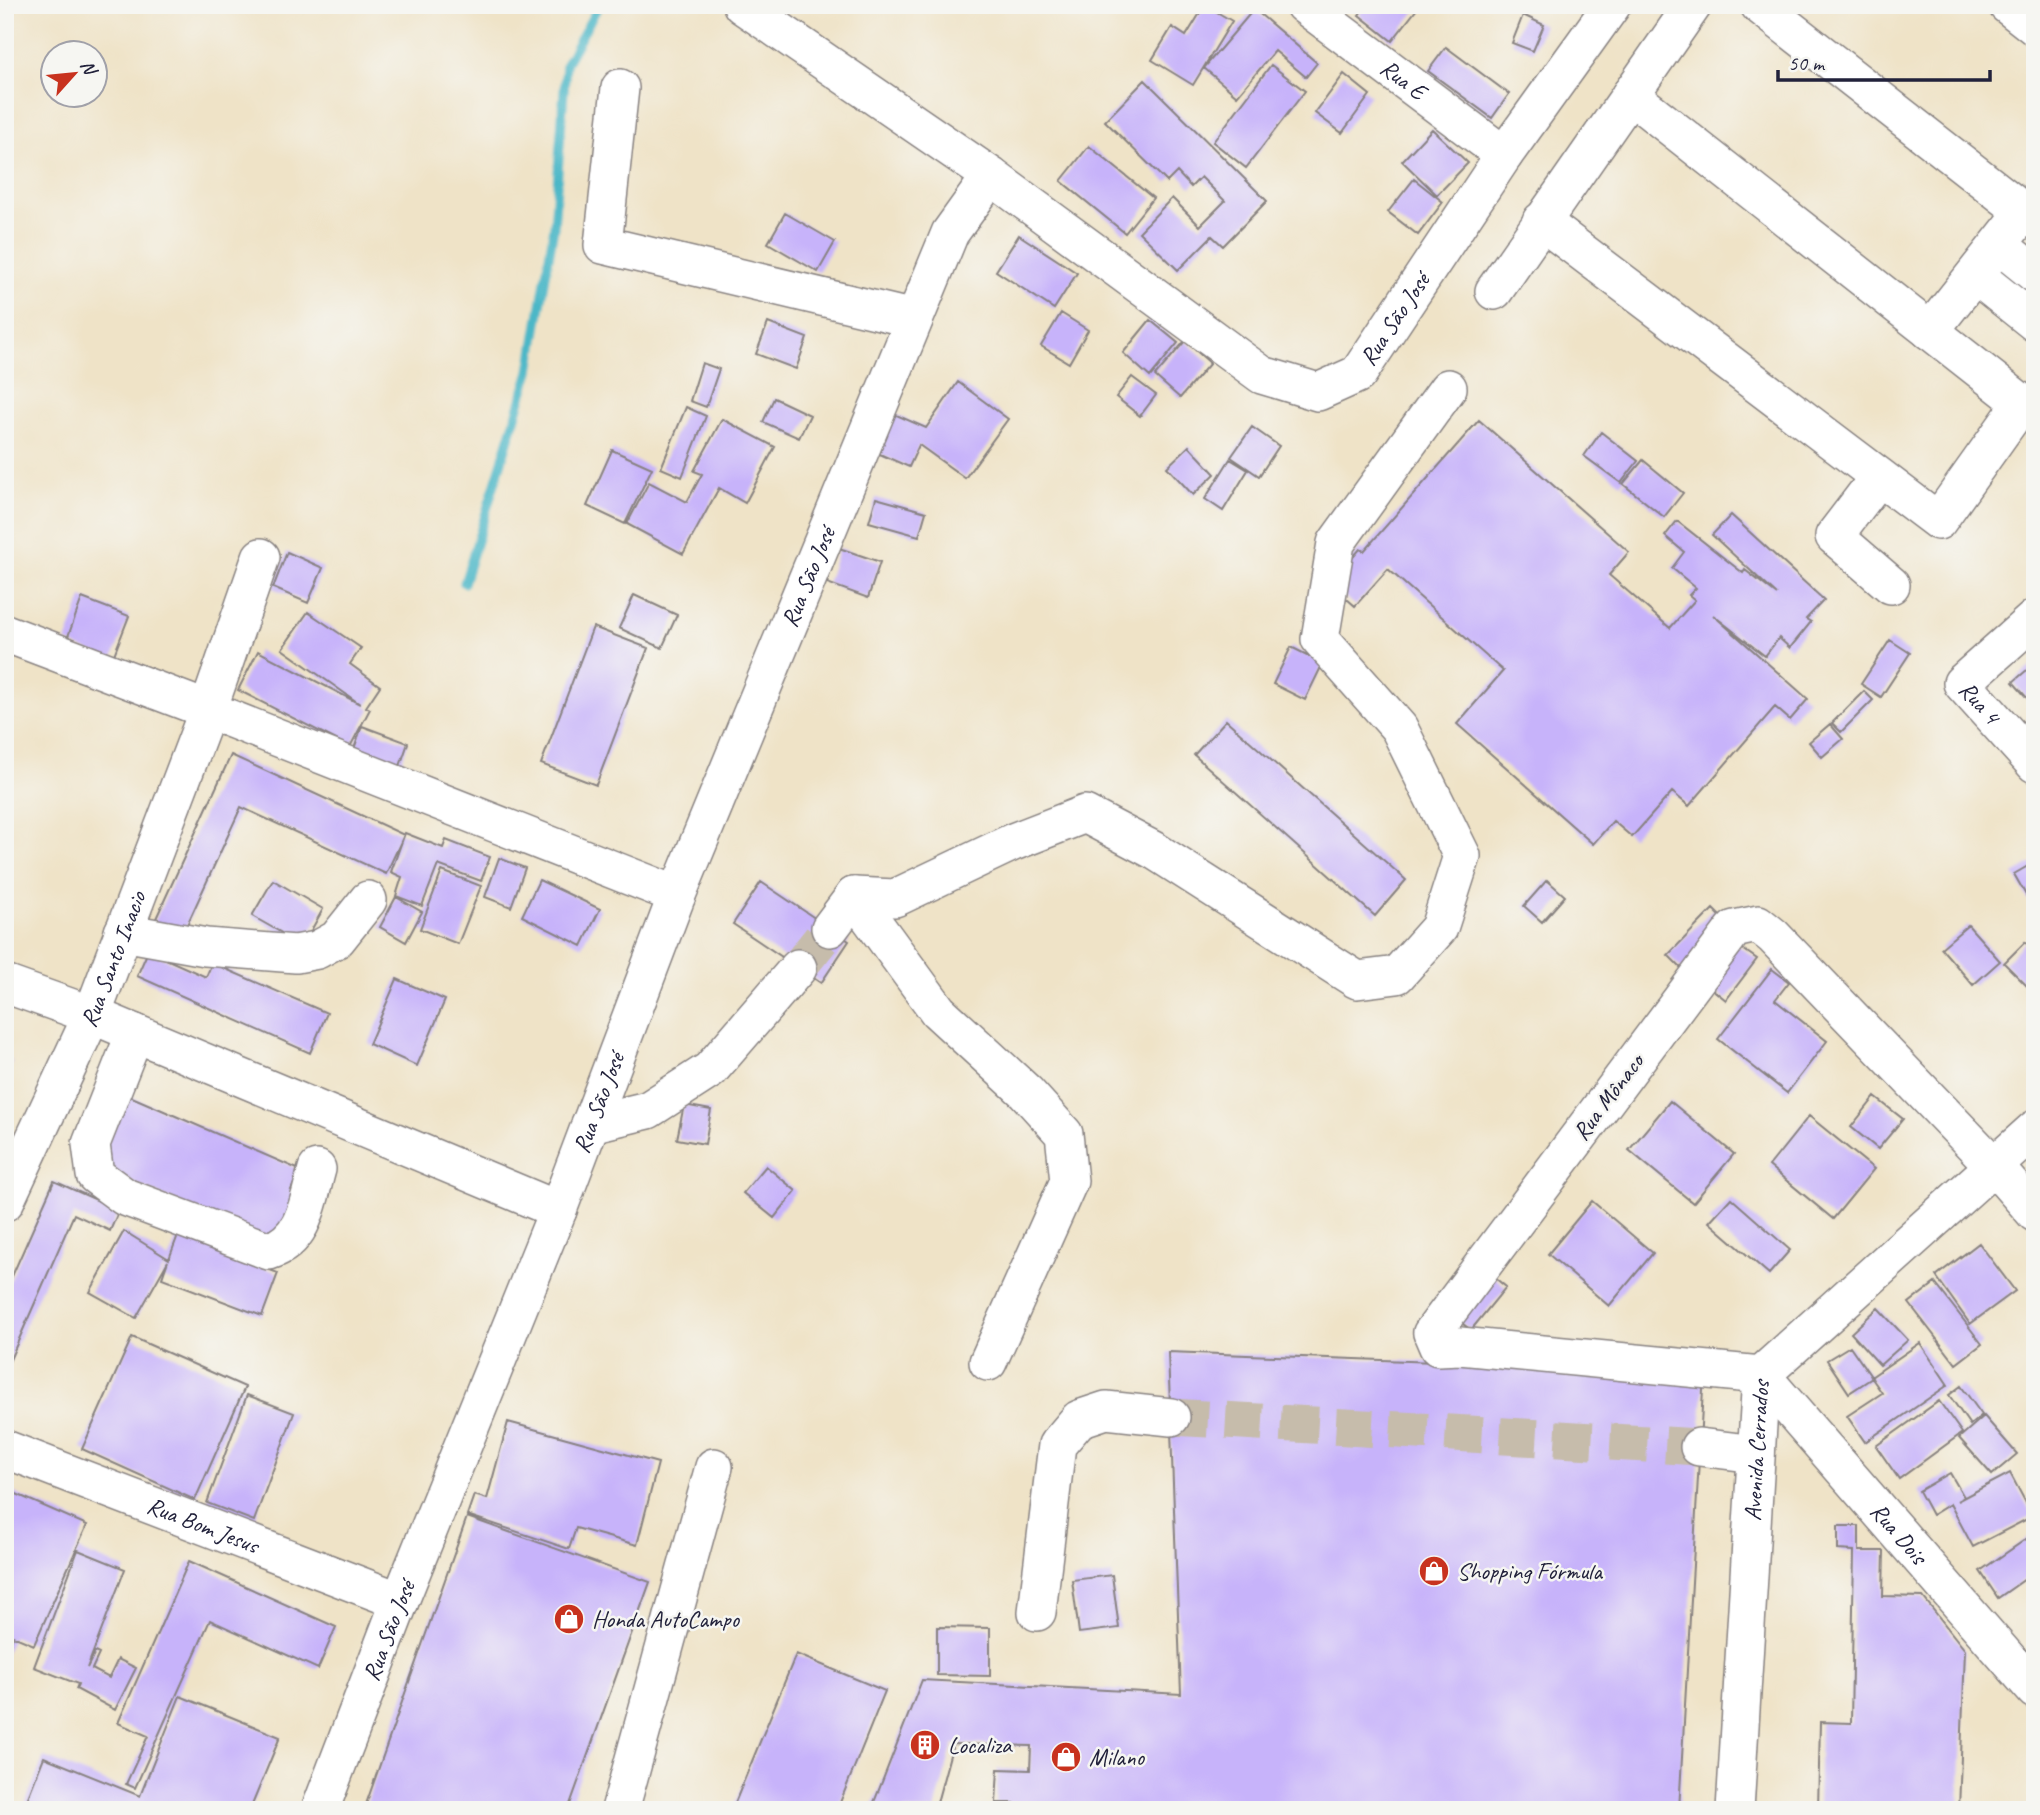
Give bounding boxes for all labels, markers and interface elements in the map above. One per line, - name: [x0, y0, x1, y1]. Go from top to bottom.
- north arrow: [38, 38, 108, 108]
- scale bar: [1778, 38, 1989, 82]
- text: 50 m: [1788, 50, 1826, 76]
- street label: Rua E: [1375, 53, 1435, 108]
- text: N: [75, 56, 103, 80]
- street label: Rua São José: [1353, 264, 1438, 371]
- street label: Rua São José: [774, 519, 844, 631]
- street label: Rua 4: [1953, 675, 2008, 732]
- street label: Rua Santo Inacio: [74, 886, 153, 1032]
- street label: Rua São José: [566, 1045, 632, 1157]
- street label: Rua Mônaco: [1566, 1046, 1652, 1146]
- street label: Avenida Cerrados: [1737, 1377, 1776, 1522]
- street label: Rua Bom Jesus: [143, 1490, 265, 1561]
- street label: Rua Dois: [1864, 1497, 1935, 1572]
- shop icon: Shopping Fórmula: [1417, 1554, 1451, 1588]
- place label: Shopping Fórmula: [1457, 1556, 1603, 1586]
- street label: Rua São José: [356, 1572, 423, 1685]
- shop icon: Honda AutoCampo: [552, 1602, 586, 1636]
- place label: Honda AutoCampo: [592, 1604, 740, 1634]
- building icon: Localiza: [908, 1728, 942, 1762]
- place label: Localiza: [948, 1730, 1013, 1760]
- shop icon: Milano: [1049, 1740, 1083, 1774]
- place label: Milano: [1089, 1742, 1145, 1772]

